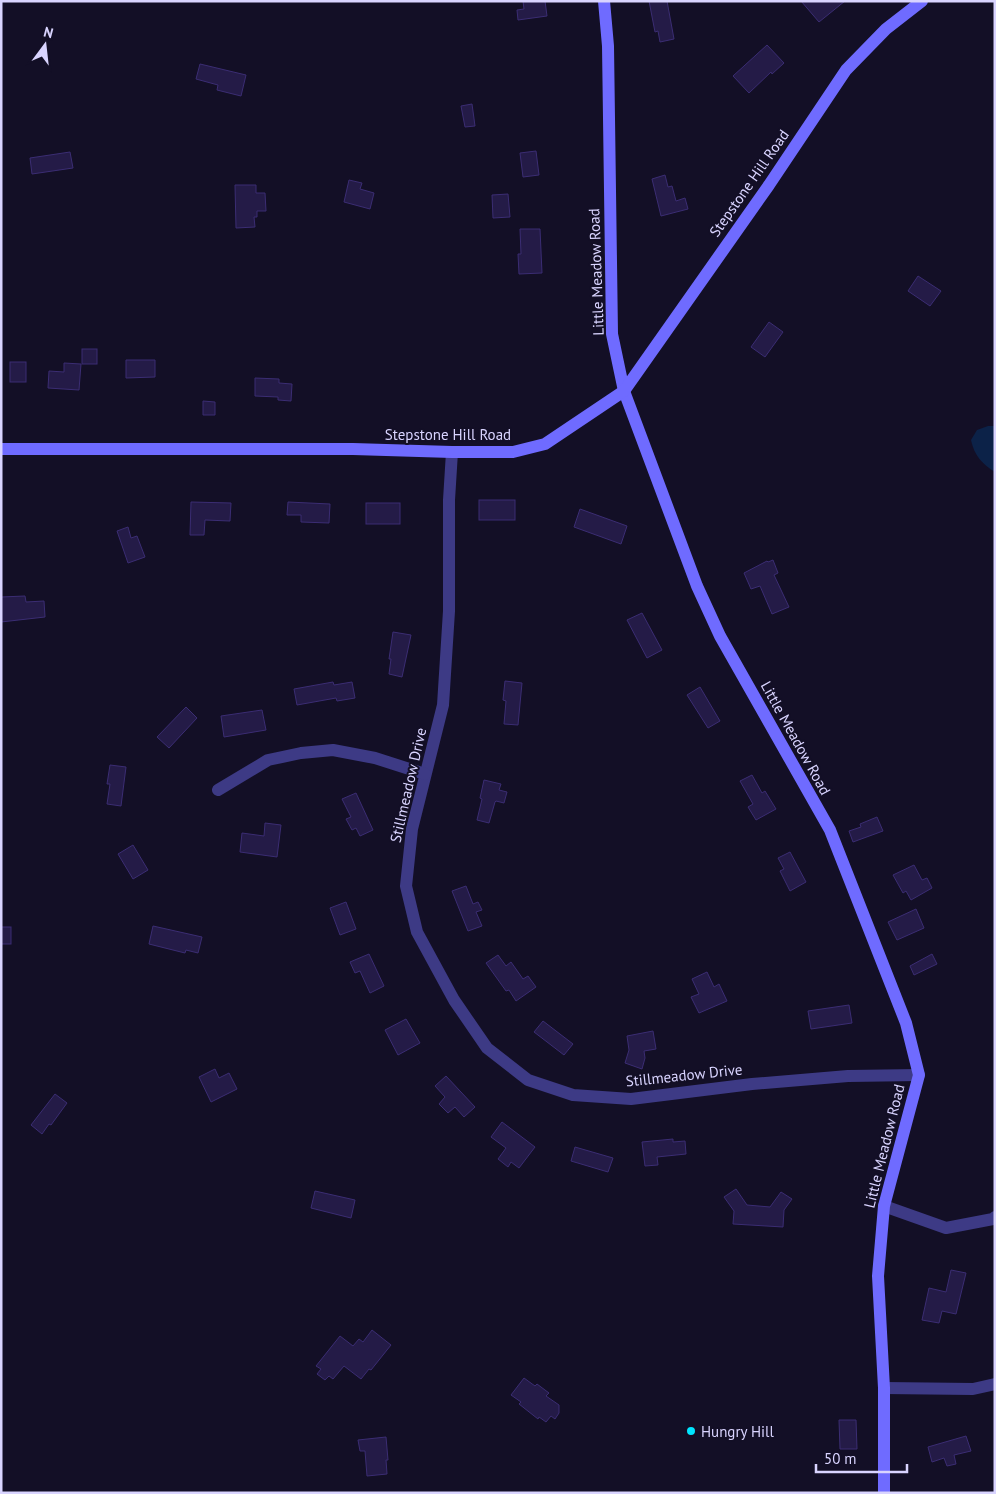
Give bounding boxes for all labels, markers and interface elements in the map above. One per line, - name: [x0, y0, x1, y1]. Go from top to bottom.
- north arrow: [20, 20, 70, 70]
- text: N: [42, 23, 55, 42]
- street label: Stepstone Hill Road: [705, 126, 793, 240]
- street label: Little Meadow Road: [584, 208, 608, 336]
- street label: Stepstone Hill Road: [385, 425, 511, 444]
- street label: Little Meadow Road: [757, 678, 835, 798]
- street label: Stillmeadow Drive: [386, 726, 430, 844]
- street label: Stillmeadow Drive: [625, 1059, 743, 1091]
- street label: Little Meadow Road: [859, 1082, 909, 1210]
- place label: Hungry Hill: [701, 1422, 774, 1441]
- marker: Hungry Hill: [685, 1425, 697, 1437]
- scale bar: [816, 1442, 907, 1474]
- text: 50 m: [824, 1449, 857, 1468]

